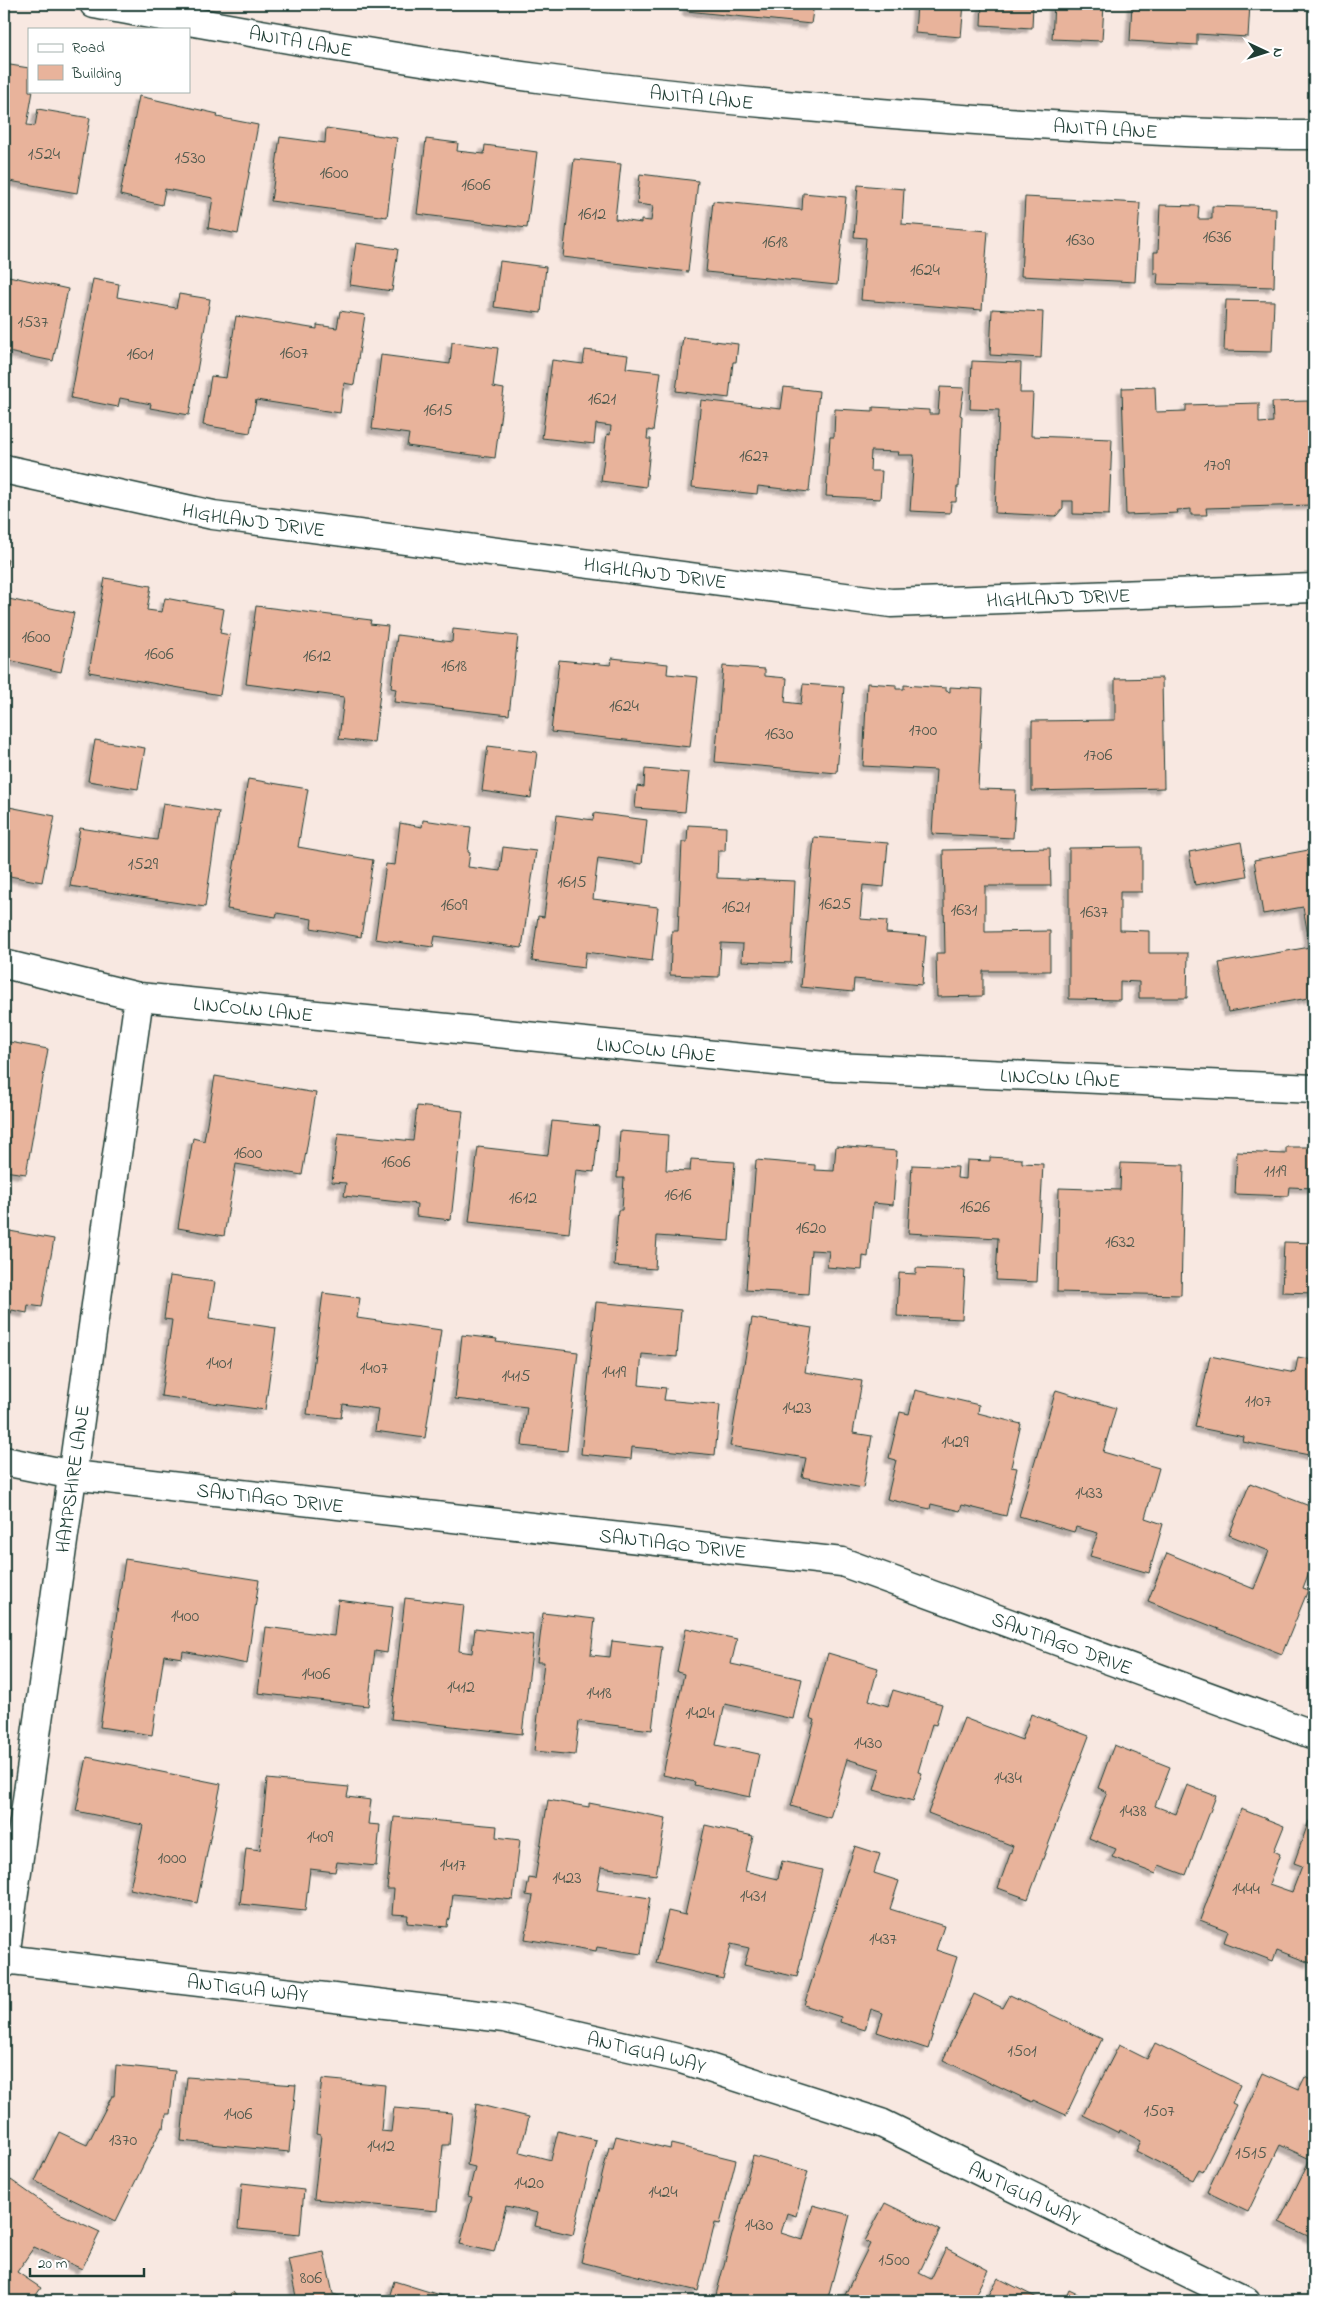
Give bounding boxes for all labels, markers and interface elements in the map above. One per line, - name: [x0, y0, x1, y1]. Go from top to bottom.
- street label: ANITA LANE: [246, 20, 354, 67]
- legend: [28, 28, 190, 92]
- north arrow: [1240, 28, 1290, 78]
- text: Road: [72, 37, 105, 59]
- text: N: [1267, 47, 1288, 58]
- text: Building: [71, 63, 121, 86]
- street label: ANITA LANE: [648, 80, 755, 119]
- street label: ANITA LANE: [1052, 113, 1158, 148]
- house number: 1524: [28, 142, 61, 168]
- house number: 1530: [174, 146, 206, 172]
- house number: 1600: [319, 161, 349, 187]
- house number: 1606: [461, 173, 491, 199]
- house number: 1612: [578, 202, 606, 228]
- house number: 1636: [1203, 225, 1232, 251]
- house number: 1630: [1066, 228, 1095, 254]
- house number: 1618: [762, 230, 788, 256]
- house number: 1624: [910, 258, 941, 284]
- house number: 1537: [18, 310, 49, 336]
- house number: 1607: [280, 341, 309, 367]
- house number: 1601: [126, 342, 154, 368]
- house number: 1621: [588, 387, 616, 413]
- house number: 1615: [423, 398, 453, 424]
- house number: 1627: [739, 444, 770, 470]
- house number: 1709: [1204, 453, 1231, 479]
- street label: HIGHLAND DRIVE: [179, 497, 327, 546]
- street label: HIGHLAND DRIVE: [582, 551, 728, 599]
- street label: HIGHLAND DRIVE: [986, 583, 1131, 617]
- house number: 1600: [21, 625, 51, 651]
- house number: 1606: [144, 642, 174, 668]
- house number: 1612: [303, 644, 331, 670]
- house number: 1618: [441, 654, 467, 680]
- house number: 1624: [609, 694, 640, 720]
- house number: 1700: [909, 718, 938, 744]
- house number: 1630: [765, 722, 794, 748]
- house number: 1706: [1084, 743, 1112, 769]
- house number: 1529: [128, 852, 159, 878]
- house number: 1615: [557, 870, 587, 896]
- house number: 1625: [819, 892, 851, 918]
- house number: 1609: [441, 893, 468, 919]
- house number: 1621: [722, 895, 750, 921]
- house number: 1631: [951, 898, 978, 924]
- house number: 1637: [1080, 900, 1109, 926]
- street label: LINCOLN LANE: [192, 991, 315, 1031]
- street label: LINCOLN LANE: [595, 1031, 718, 1072]
- street label: LINCOLN LANE: [999, 1063, 1121, 1097]
- house number: 1600: [233, 1141, 263, 1167]
- house number: 1606: [381, 1150, 411, 1176]
- house number: 1119: [1264, 1159, 1287, 1185]
- house number: 1616: [664, 1183, 692, 1209]
- house number: 1612: [509, 1186, 537, 1212]
- house number: 1626: [960, 1195, 990, 1221]
- house number: 1620: [796, 1216, 826, 1242]
- house number: 1632: [1105, 1230, 1135, 1256]
- house number: 1401: [206, 1351, 233, 1377]
- house number: 1407: [360, 1356, 389, 1382]
- house number: 1419: [602, 1360, 627, 1386]
- house number: 1415: [501, 1364, 531, 1390]
- house number: 1107: [1245, 1389, 1272, 1415]
- house number: 1423: [782, 1396, 812, 1422]
- street label: HAMPSHIRE LANE: [50, 1403, 99, 1555]
- house number: 1429: [941, 1430, 969, 1456]
- street label: SANTIAGO DRIVE: [195, 1477, 345, 1523]
- house number: 1433: [1075, 1481, 1103, 1507]
- street label: SANTIAGO DRIVE: [597, 1523, 748, 1568]
- house number: 1400: [171, 1604, 200, 1630]
- street label: SANTIAGO DRIVE: [987, 1606, 1136, 1684]
- house number: 1406: [302, 1662, 330, 1688]
- house number: 1412: [447, 1675, 475, 1701]
- house number: 1418: [586, 1681, 612, 1707]
- house number: 1424: [685, 1701, 715, 1727]
- house number: 1430: [854, 1731, 882, 1757]
- house number: 1434: [994, 1766, 1023, 1792]
- house number: 1438: [1119, 1799, 1147, 1825]
- house number: 1409: [307, 1825, 334, 1851]
- house number: 1000: [157, 1846, 187, 1872]
- house number: 1417: [440, 1853, 467, 1879]
- house number: 1423: [552, 1866, 582, 1892]
- house number: 1444: [1232, 1877, 1261, 1903]
- house number: 1431: [740, 1884, 766, 1910]
- house number: 1437: [869, 1927, 898, 1953]
- street label: ANTIGUA WAY: [185, 1969, 309, 2012]
- street label: ANTIGUA WAY: [584, 2026, 709, 2083]
- house number: 1501: [1007, 2039, 1037, 2065]
- house number: 1507: [1143, 2099, 1175, 2125]
- house number: 1406: [224, 2102, 252, 2128]
- house number: 1370: [109, 2128, 137, 2154]
- house number: 1412: [367, 2134, 395, 2160]
- house number: 1515: [1235, 2141, 1267, 2167]
- street label: ANTIGUA WAY: [963, 2156, 1085, 2235]
- house number: 1420: [514, 2171, 544, 2197]
- house number: 1424: [648, 2180, 678, 2206]
- house number: 1430: [745, 2213, 773, 2239]
- scale bar: [30, 2245, 144, 2277]
- house number: 1500: [878, 2248, 910, 2274]
- text: 20 m: [38, 2253, 68, 2275]
- house number: 806: [300, 2266, 322, 2292]

